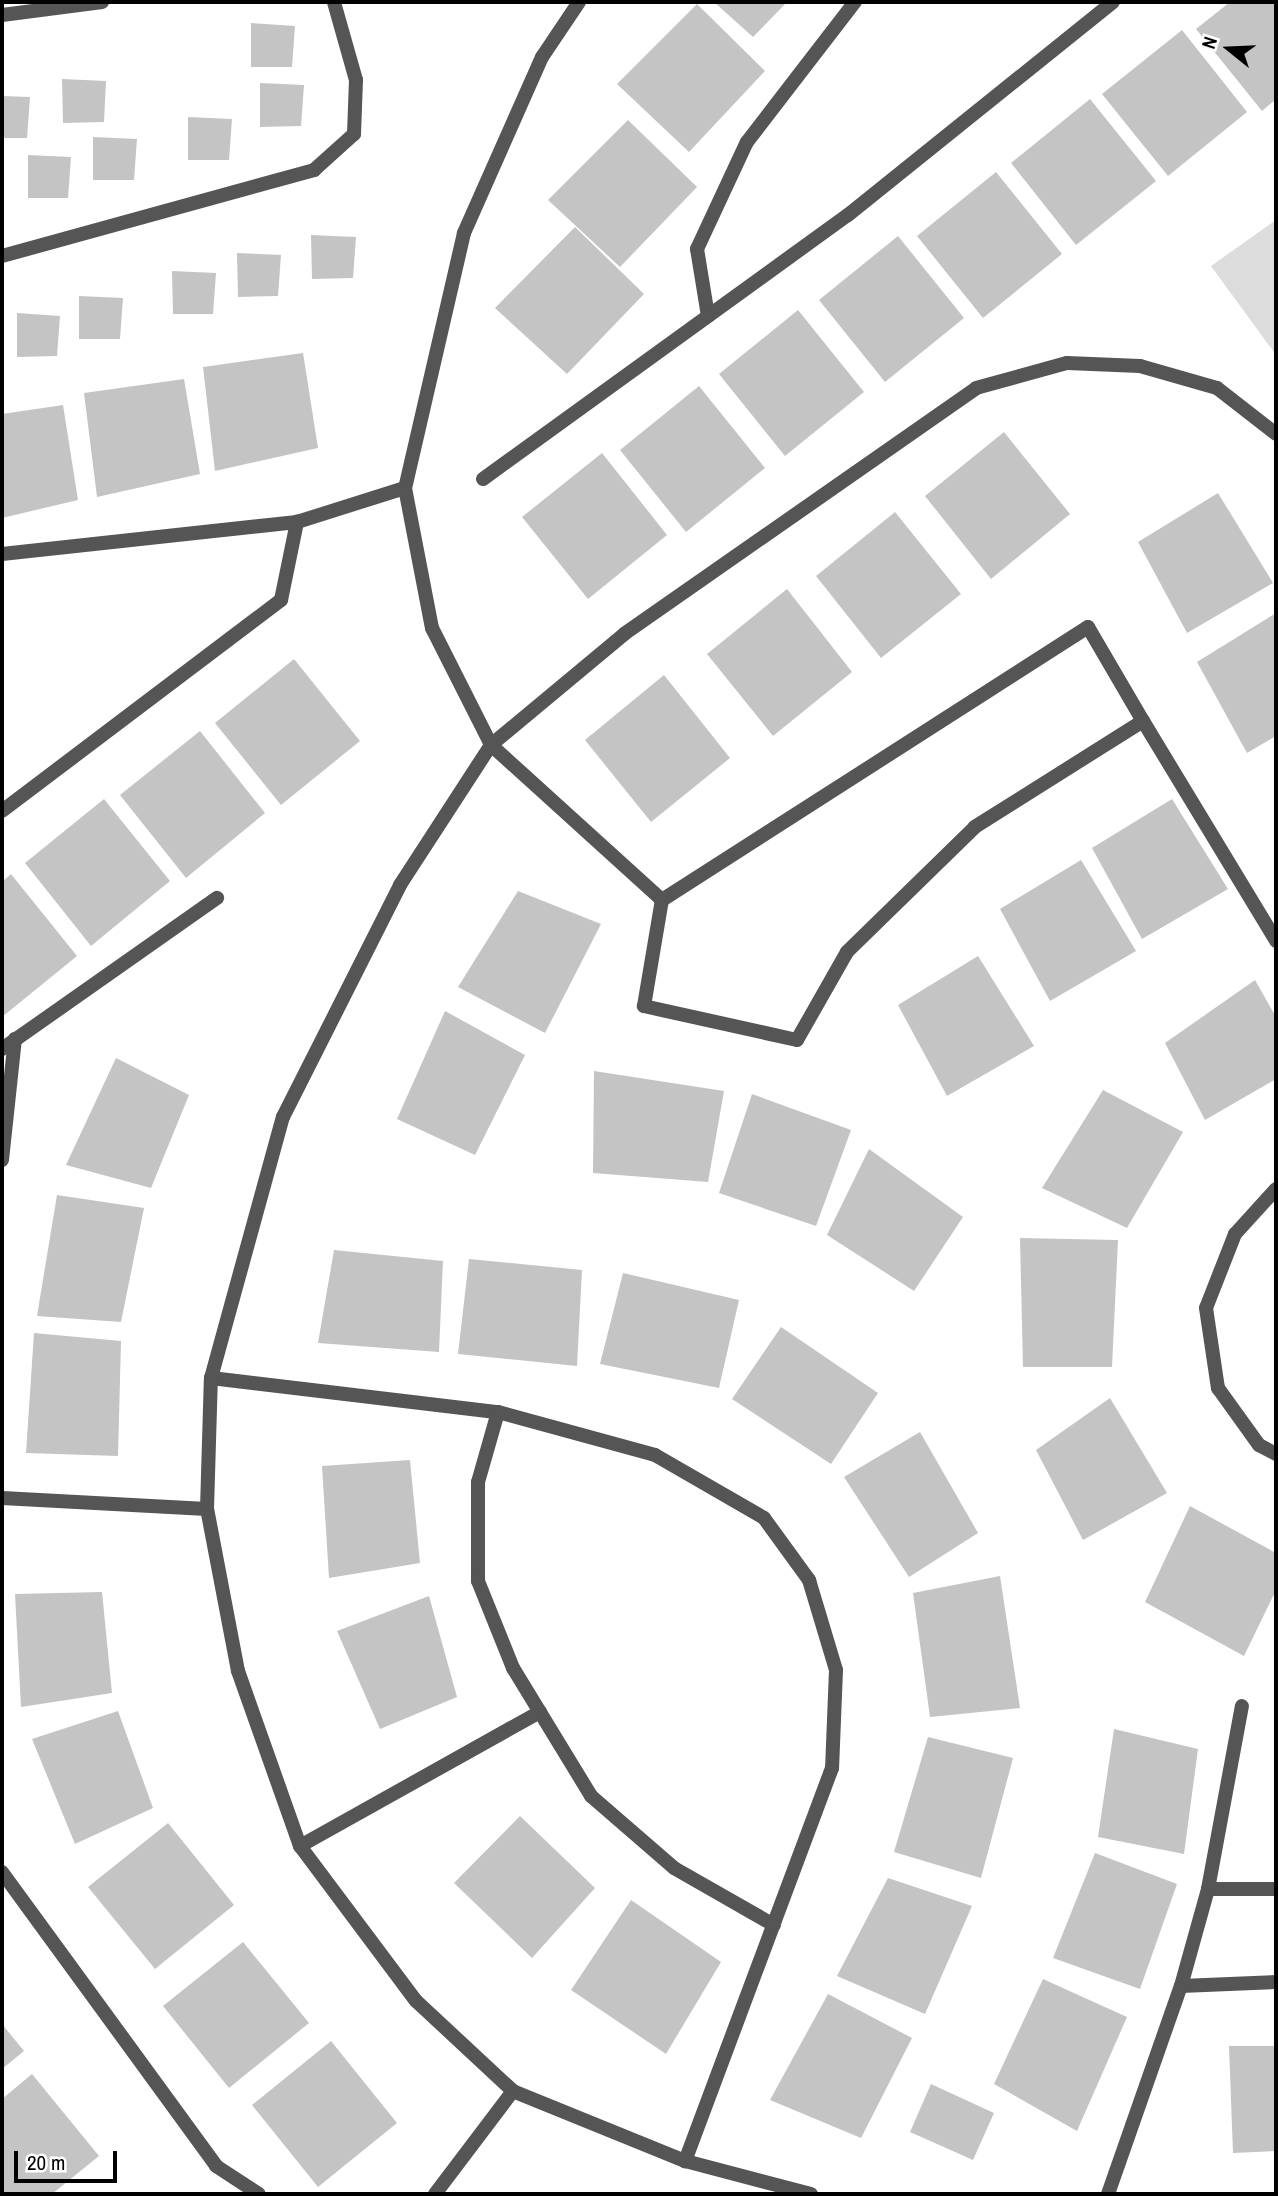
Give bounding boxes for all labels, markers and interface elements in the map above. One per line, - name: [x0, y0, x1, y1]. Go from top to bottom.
- north arrow: [1194, 14, 1264, 84]
- text: N: [1195, 33, 1223, 52]
- scale bar: [18, 2136, 121, 2180]
- text: 20 m: [27, 2148, 65, 2177]

